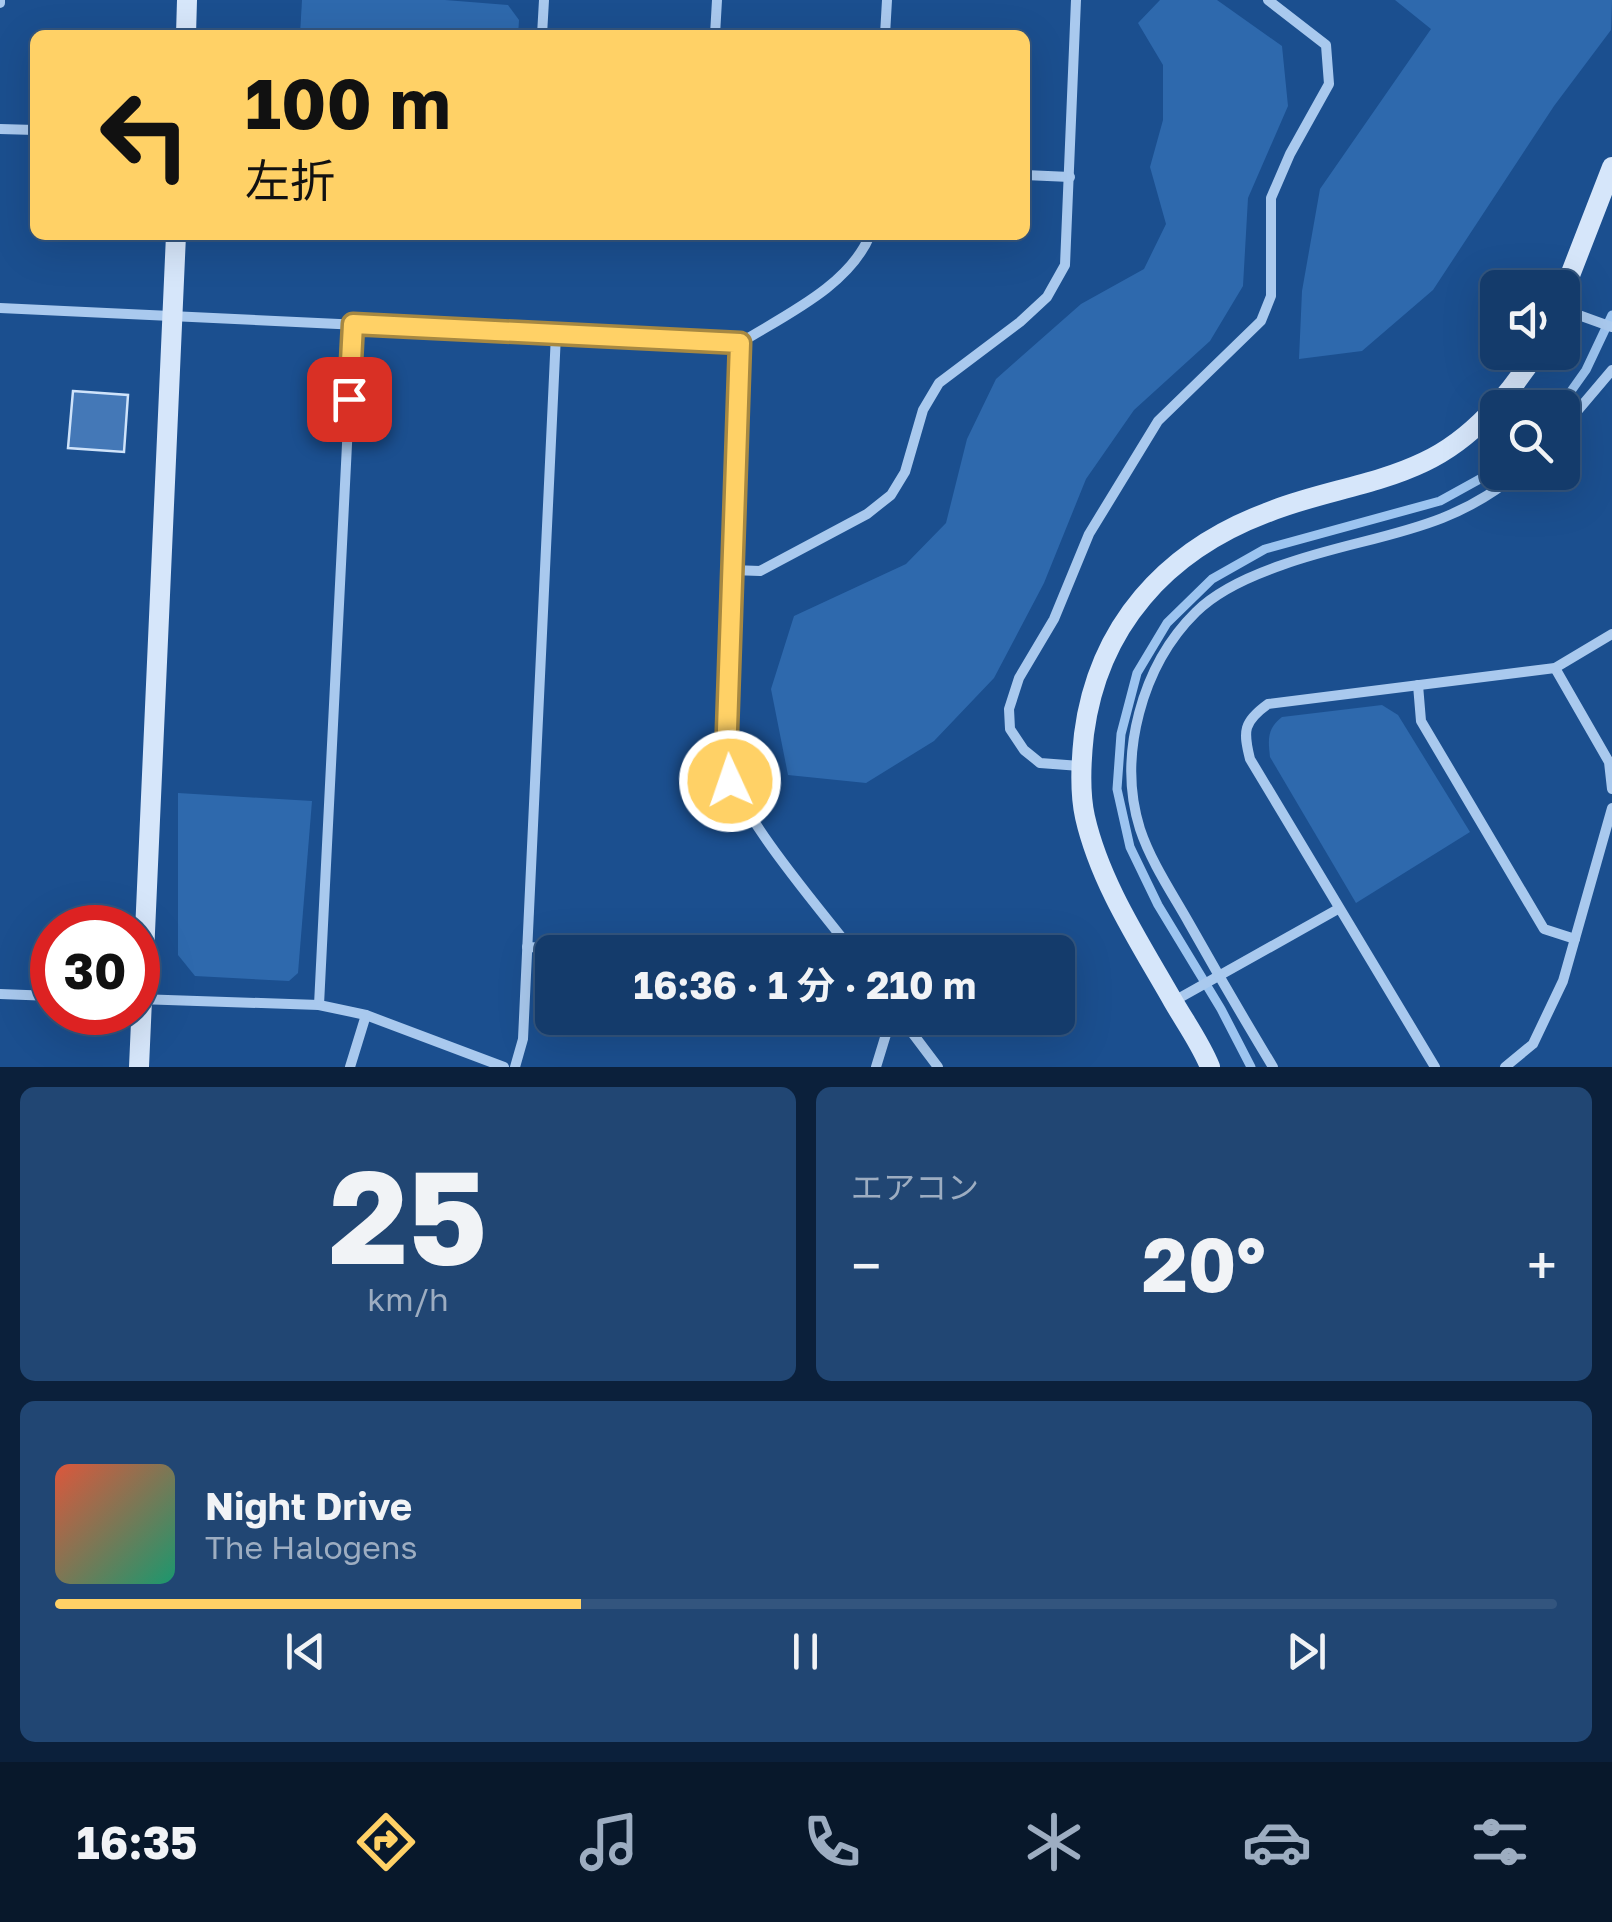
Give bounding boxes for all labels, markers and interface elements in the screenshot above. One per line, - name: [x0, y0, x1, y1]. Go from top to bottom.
- text: 100 m: [245, 60, 451, 144]
- icon: left: [80, 70, 210, 200]
- text: 左折: [245, 153, 335, 207]
- map controls: [1480, 270, 1580, 490]
- button: sound: [1480, 270, 1580, 370]
- pin: [307, 357, 392, 442]
- icon: arrive: [322, 372, 377, 427]
- button: search: [1480, 390, 1580, 490]
- position arrow: [678, 729, 782, 833]
- speed limit sign: 30: [30, 905, 160, 1035]
- text: 16:36 · 1 分 · 210 m: [634, 962, 976, 1007]
- text: 25: [329, 1137, 487, 1293]
- text: エアコン: [851, 1168, 979, 1206]
- text: 20°: [1142, 1218, 1266, 1309]
- text: −: [851, 1232, 881, 1298]
- text: +: [1527, 1232, 1557, 1298]
- text: km/h: [367, 1280, 449, 1318]
- text: Night Drive: [205, 1483, 412, 1528]
- text: The Halogens: [205, 1528, 417, 1566]
- icon: previous: [278, 1624, 333, 1679]
- icon: pause: [778, 1624, 833, 1679]
- icon: next: [1279, 1624, 1334, 1679]
- icon: directions: [351, 1807, 421, 1877]
- icon: music: [574, 1807, 644, 1877]
- icon: phone: [797, 1807, 867, 1877]
- icon: climate: [1019, 1807, 1089, 1877]
- icon: car: [1242, 1807, 1312, 1877]
- icon: filters: [1465, 1807, 1535, 1877]
- text: 16:35: [76, 1815, 198, 1869]

